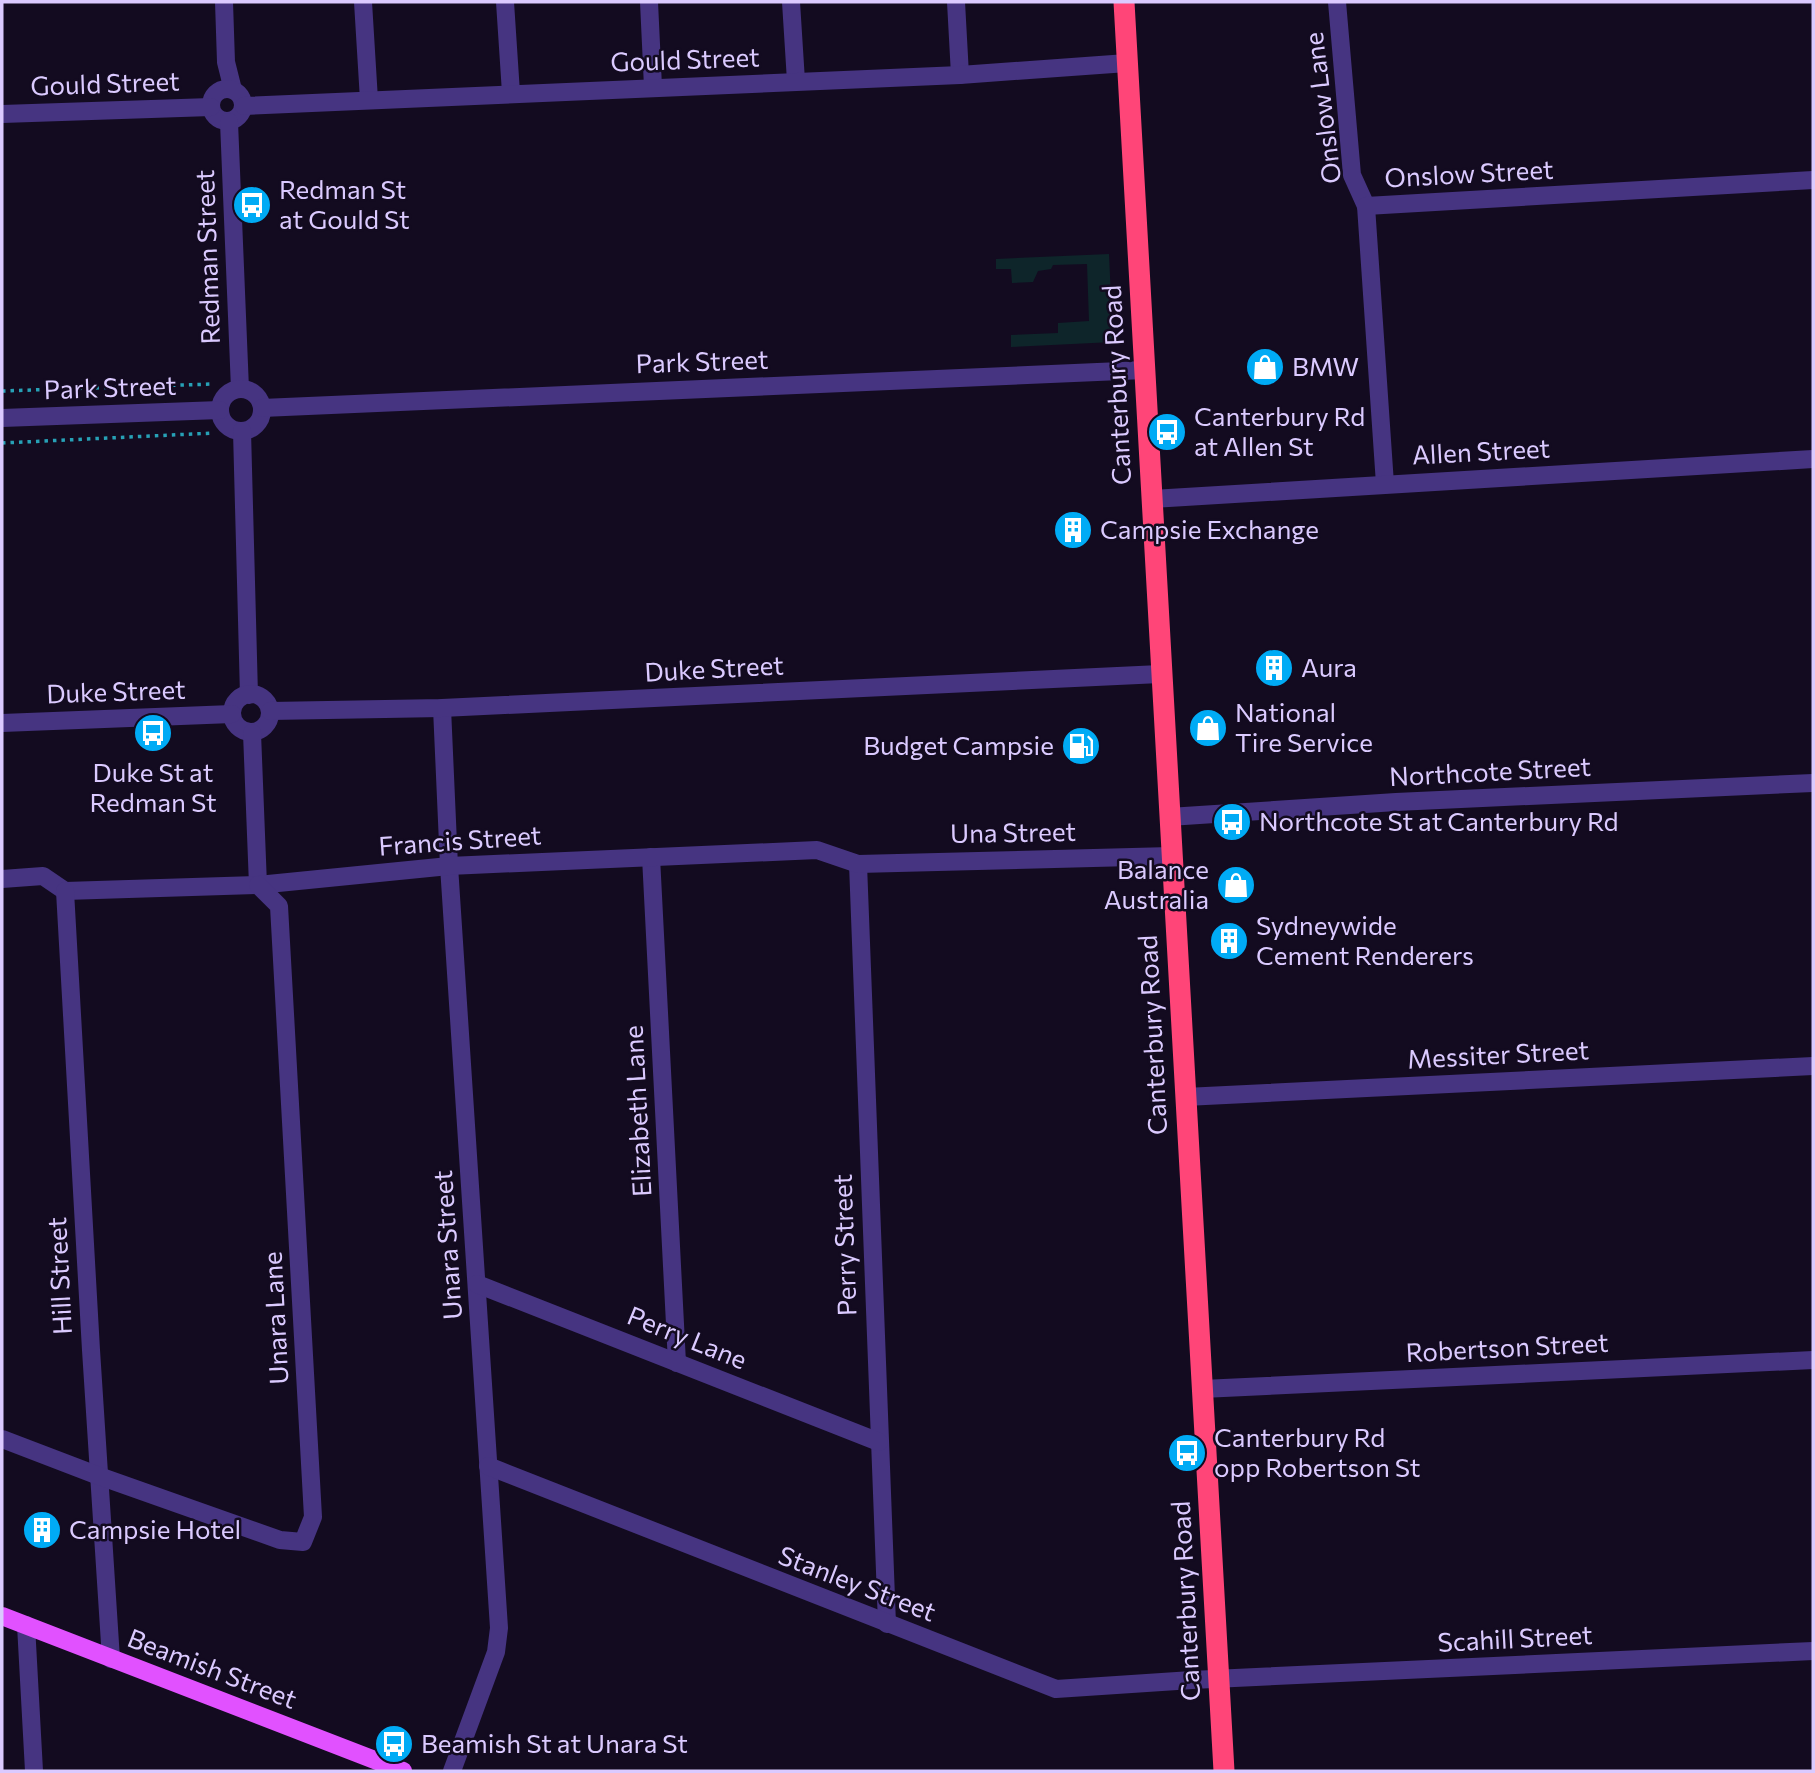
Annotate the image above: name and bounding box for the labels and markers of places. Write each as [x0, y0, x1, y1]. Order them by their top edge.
place label: Redman St at Gould St [279, 173, 410, 234]
bus stop icon: Redman St at Gould St [231, 184, 273, 226]
shop icon: BMW [1244, 346, 1286, 388]
place label: BMW [1292, 350, 1359, 381]
place label: Canterbury Rd at Allen St [1194, 400, 1365, 461]
bus stop icon: Canterbury Rd at Allen St [1146, 411, 1188, 453]
building icon: Campsie Exchange [1052, 509, 1094, 551]
place label: Campsie Exchange [1100, 513, 1319, 544]
building icon: Aura [1253, 647, 1295, 689]
place label: Aura [1301, 651, 1357, 682]
place label: National Tire Service [1235, 696, 1373, 757]
shop icon: National Tire Service [1187, 707, 1229, 749]
bus stop icon: Duke St at Redman St [132, 712, 174, 754]
fuel station icon: Budget Campsie [1060, 725, 1102, 767]
place label: Budget Campsie [863, 729, 1054, 760]
place label: Duke St at Redman St [89, 756, 217, 817]
bus stop icon: Northcote St at Canterbury Rd [1211, 801, 1253, 843]
place label: Northcote St at Canterbury Rd [1259, 805, 1619, 836]
place label: Balance Australia [1104, 853, 1209, 914]
shop icon: Balance Australia [1215, 864, 1257, 906]
place label: Sydneywide Cement Renderers [1256, 909, 1474, 970]
building icon: Sydneywide Cement Renderers [1208, 920, 1250, 962]
place label: Canterbury Rd opp Robertson St [1214, 1421, 1420, 1482]
bus stop icon: Canterbury Rd opp Robertson St [1166, 1432, 1208, 1474]
building icon: Campsie Hotel [21, 1509, 63, 1551]
place label: Campsie Hotel [69, 1513, 241, 1544]
bus stop icon: Beamish St at Unara St [373, 1723, 415, 1765]
place label: Beamish St at Unara St [421, 1727, 688, 1758]

